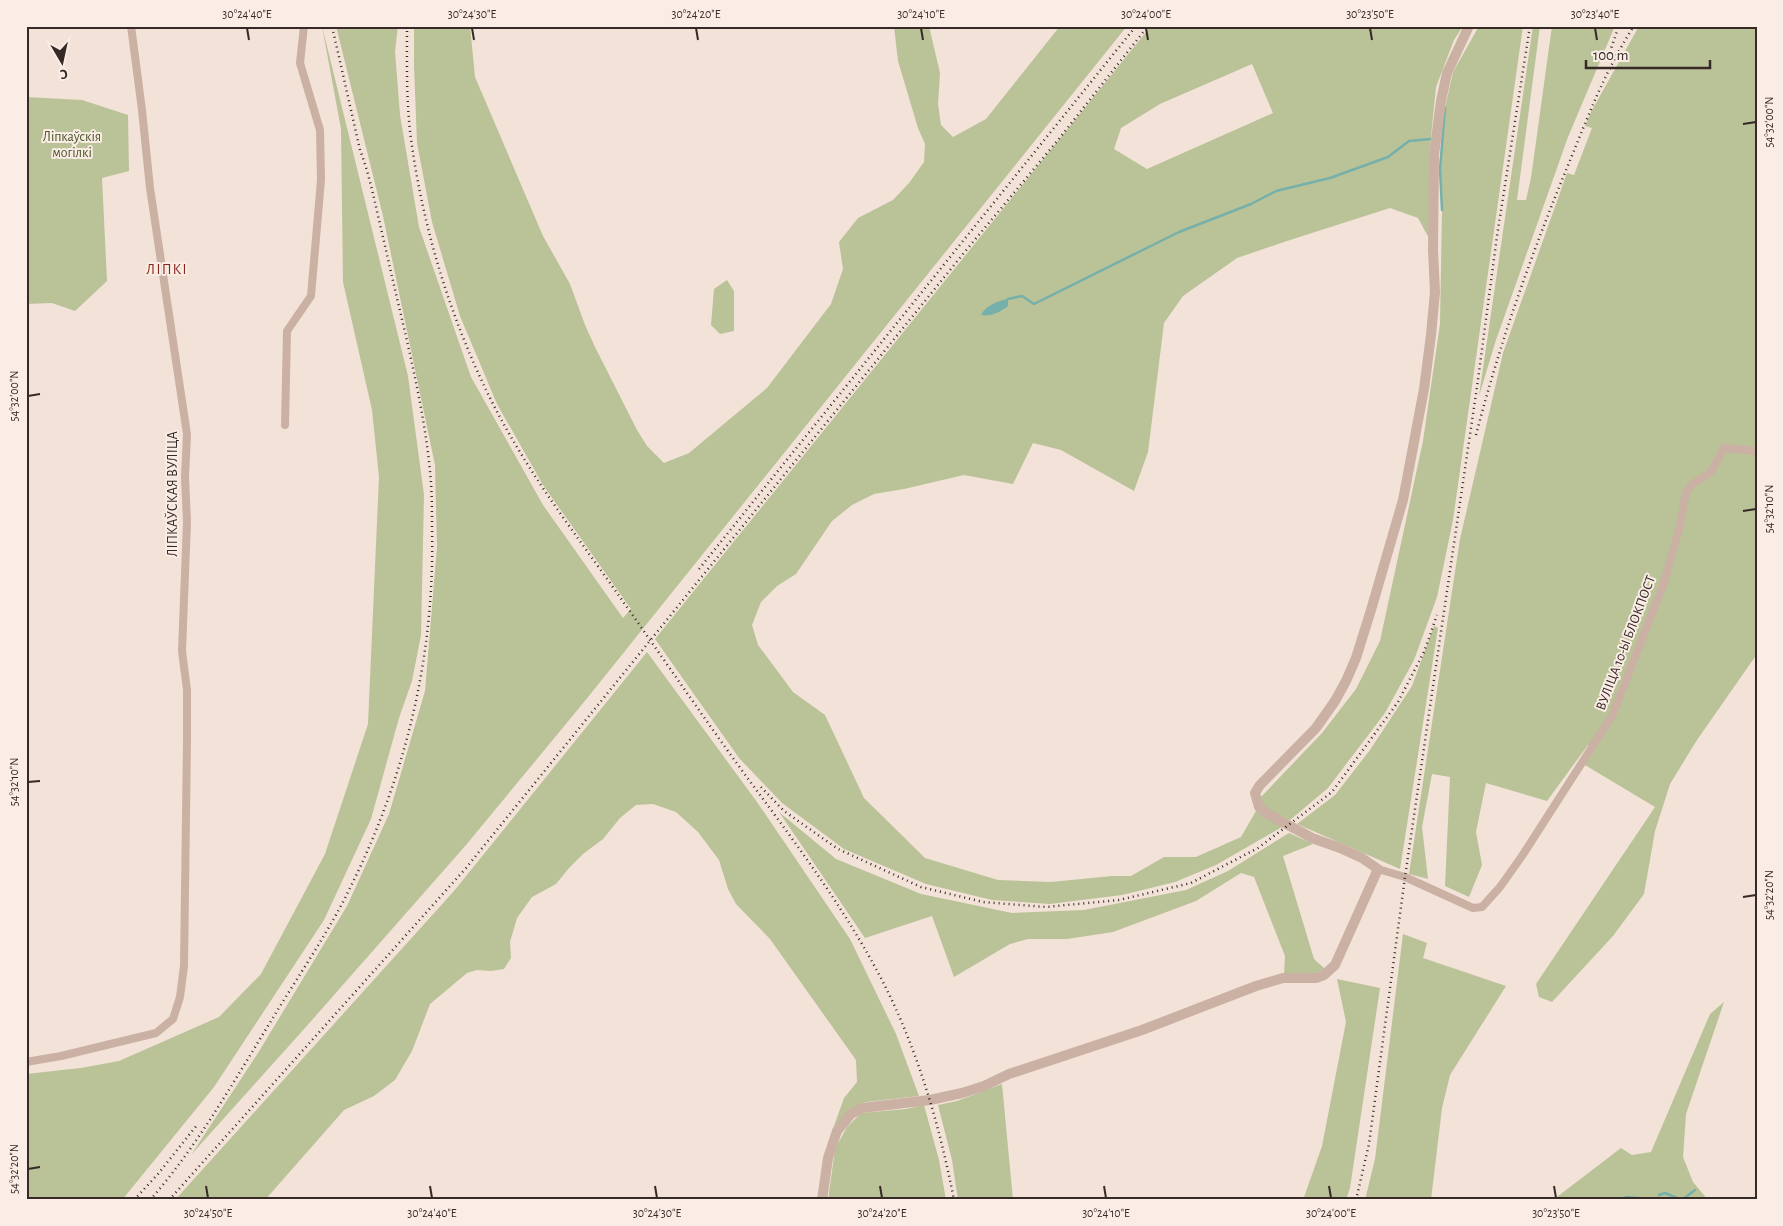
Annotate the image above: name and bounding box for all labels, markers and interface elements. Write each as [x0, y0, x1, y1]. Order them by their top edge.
text: 30°24'40"E [222, 8, 272, 20]
text: 30°24'30"E [448, 8, 496, 20]
text: 30°24'20"E [672, 8, 721, 20]
text: 30°24'10"E [897, 8, 945, 20]
text: 30°24'00"E [1121, 8, 1171, 20]
text: 30°23'50"E [1346, 8, 1394, 20]
text: 30°23'40"E [1571, 8, 1619, 20]
north arrow [38, 38, 88, 88]
scale bar [1586, 38, 1709, 70]
text: 100 m [1593, 48, 1628, 63]
text: С [59, 66, 69, 81]
text: 54°32'00"N [1763, 97, 1775, 147]
park label: Ліпкаўскія могілкі [43, 130, 101, 160]
district label: ЛІПКІ [146, 262, 188, 277]
text: 54°32'00"N [8, 371, 20, 421]
street label: ЛІПКАЎСКАЯ ВУЛІЦА [164, 431, 180, 557]
text: 54°32'10"N [1763, 485, 1775, 533]
street label: ВУЛІЦА 10-Ы БЛОКПОСТ [1594, 573, 1658, 712]
text: 54°32'10"N [8, 758, 20, 806]
text: 54°32'20"N [1763, 870, 1775, 920]
text: 54°32'20"N [8, 1144, 20, 1194]
text: 30°24'50"E [184, 1207, 232, 1219]
text: 30°24'40"E [407, 1207, 457, 1219]
text: 30°24'30"E [633, 1207, 681, 1219]
text: 30°24'20"E [858, 1207, 907, 1219]
text: 30°24'10"E [1082, 1207, 1130, 1219]
text: 30°24'00"E [1306, 1207, 1356, 1219]
text: 30°23'50"E [1532, 1207, 1580, 1219]

